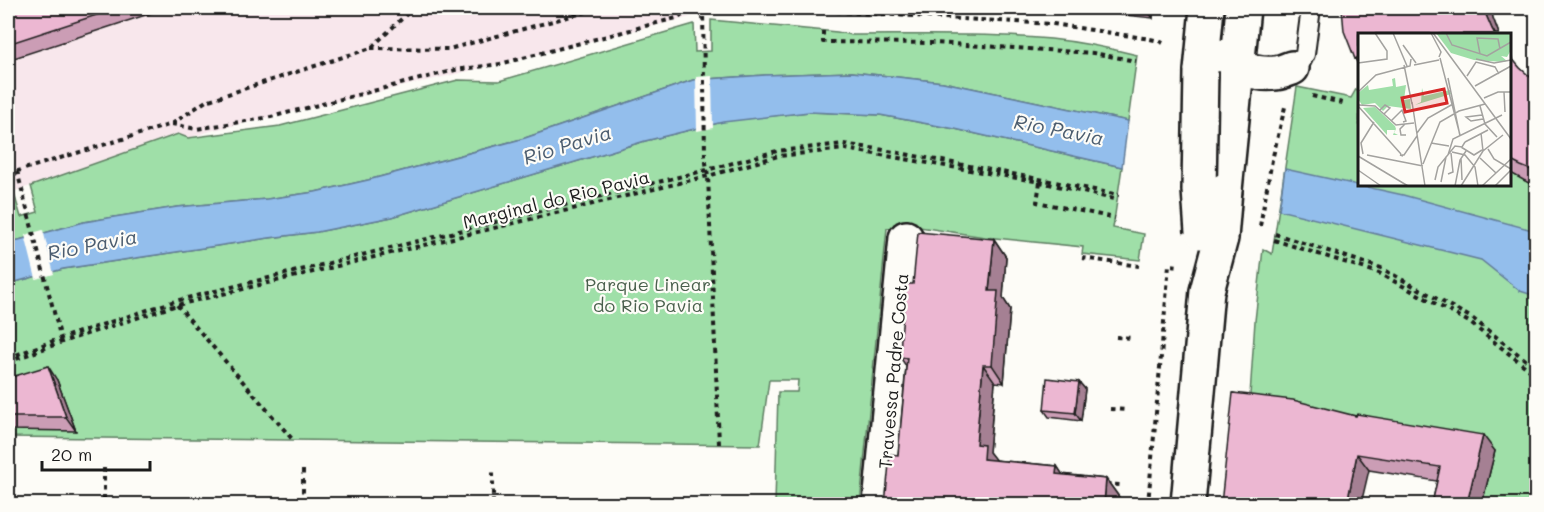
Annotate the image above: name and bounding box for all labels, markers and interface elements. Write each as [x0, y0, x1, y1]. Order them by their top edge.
inset map [1358, 33, 1511, 186]
water label: Rio Pavia [1012, 108, 1106, 150]
water label: Rio Pavia [520, 118, 614, 170]
street label: Marginal do Rio Pavia [460, 164, 652, 234]
water label: Rio Pavia [45, 223, 139, 265]
park label: Parque Linear do Rio Pavia [585, 272, 711, 317]
street label: Travessa Padre Costa [872, 272, 914, 470]
scale bar [42, 434, 150, 472]
text: 20 m [51, 442, 92, 466]

